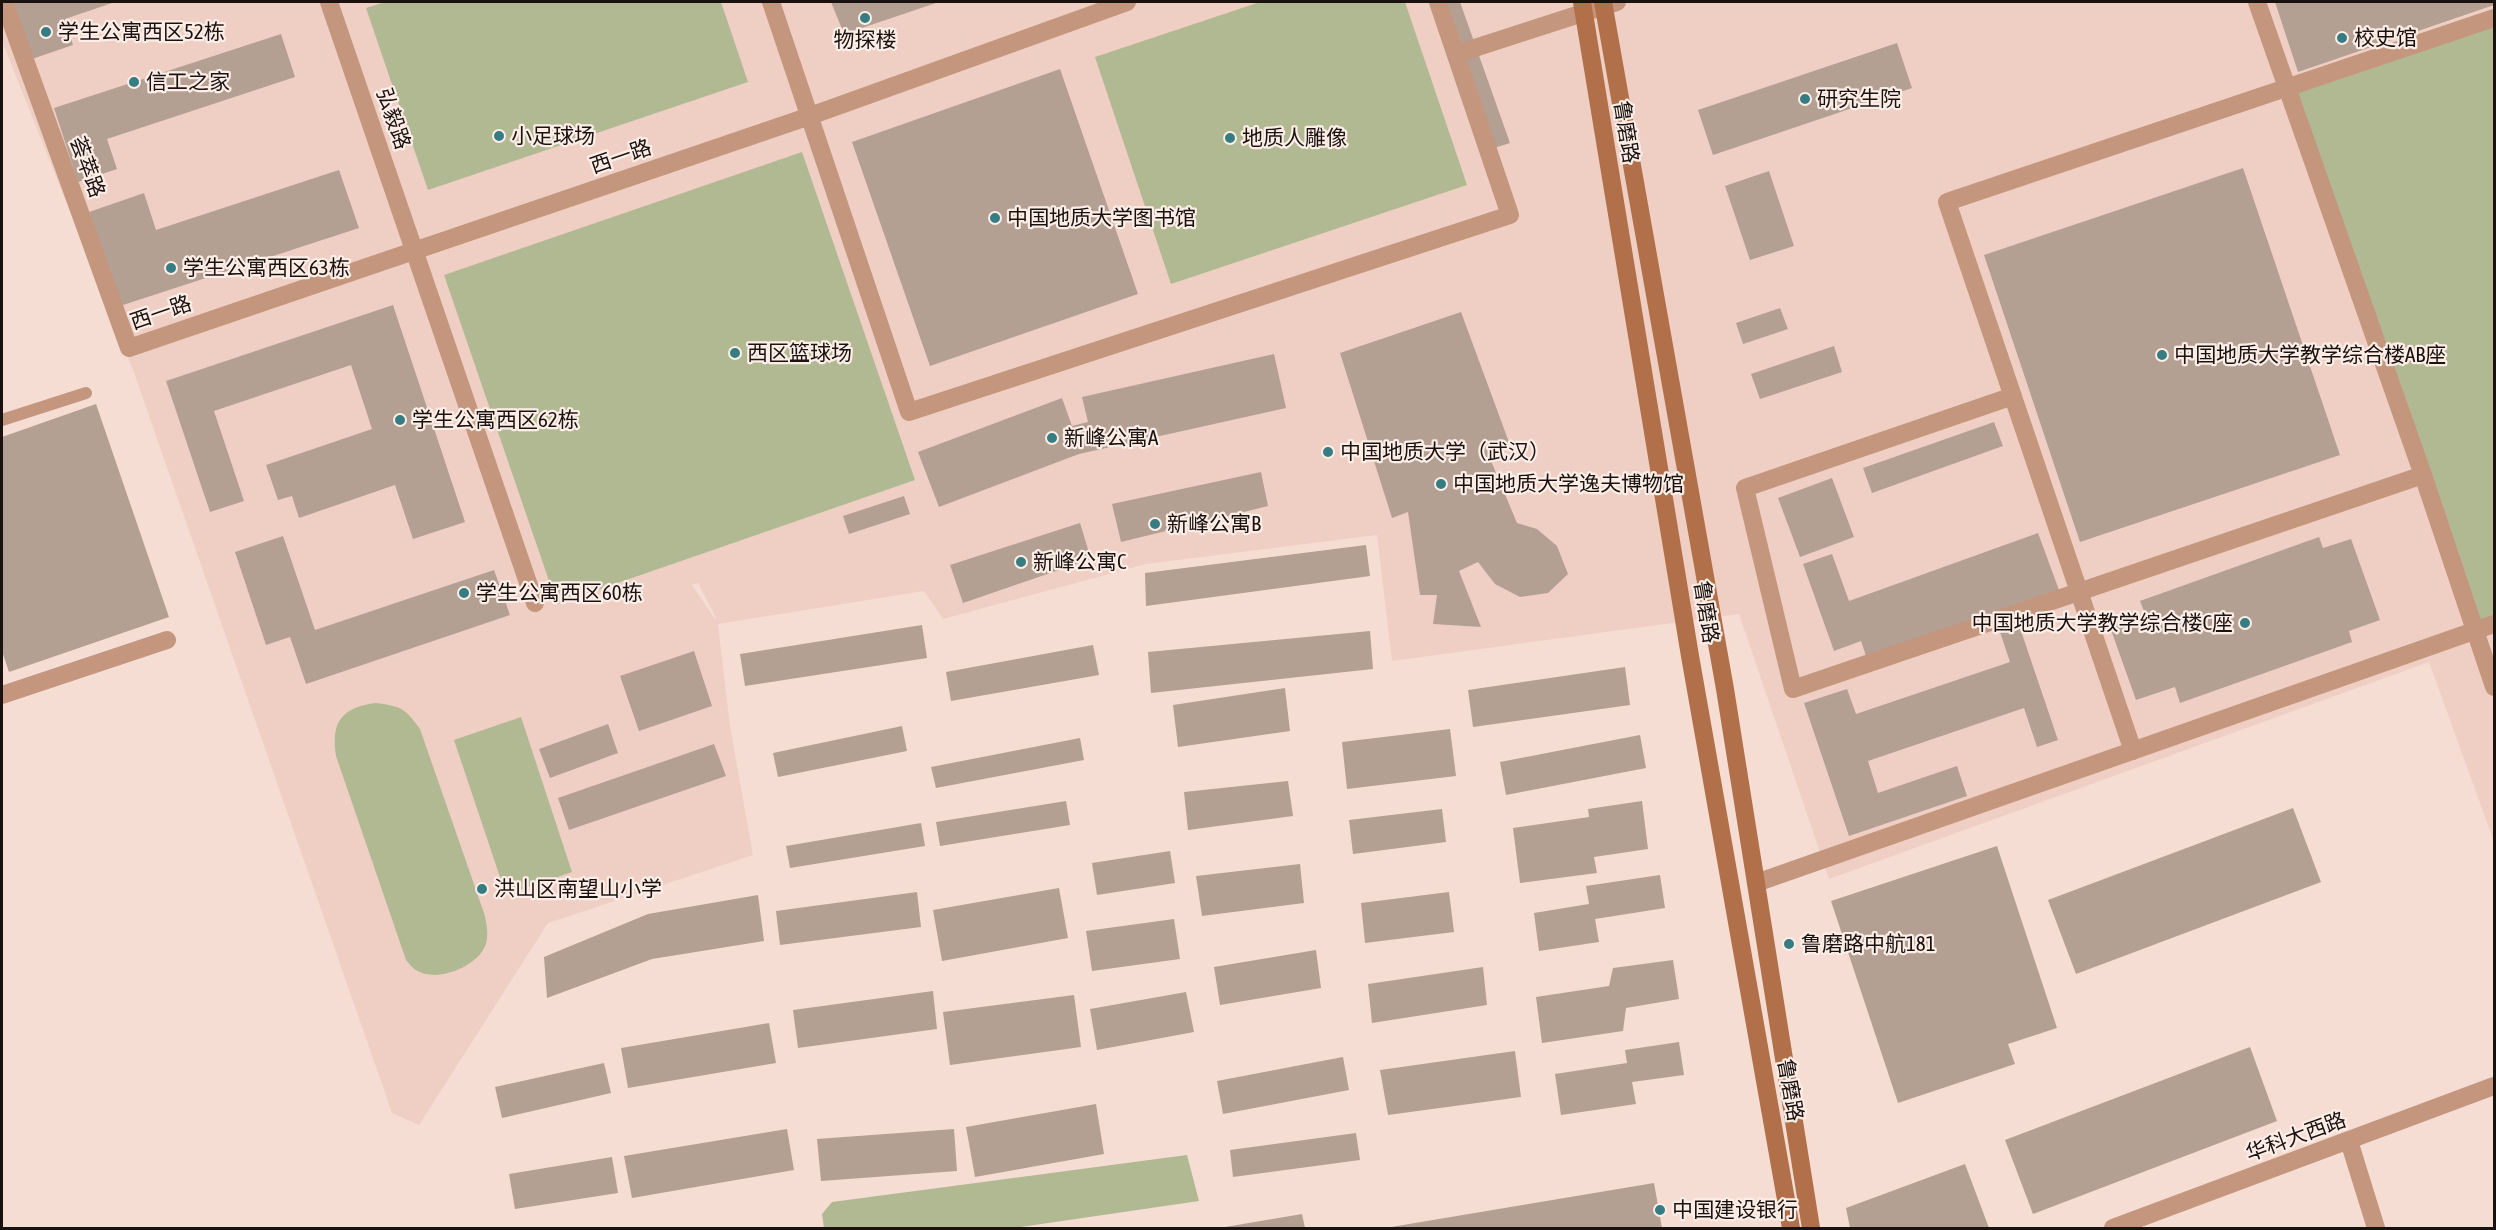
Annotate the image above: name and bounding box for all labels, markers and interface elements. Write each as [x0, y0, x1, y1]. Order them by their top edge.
marker: 物探楼 [858, 11, 872, 25]
place label: 学生公寓西区52栋 [58, 19, 225, 45]
marker: 学生公寓西区52栋 [39, 25, 53, 39]
place label: 校史馆 [2354, 25, 2417, 51]
place label: 物探楼 [834, 27, 896, 53]
marker: 校史馆 [2335, 31, 2349, 45]
place label: 信工之家 [146, 69, 230, 95]
marker: 信工之家 [127, 75, 141, 89]
street label: 弘毅路 [371, 85, 415, 153]
place label: 研究生院 [1817, 86, 1901, 112]
marker: 研究生院 [1798, 92, 1812, 106]
street label: 鲁磨路 [1609, 99, 1643, 165]
place label: 小足球场 [511, 123, 595, 149]
place label: 地质人雕像 [1242, 125, 1347, 151]
marker: 小足球场 [492, 129, 506, 143]
marker: 地质人雕像 [1223, 131, 1237, 145]
street label: 荟萃路 [64, 133, 110, 201]
street label: 西一路 [587, 135, 655, 179]
place label: 中国地质大学图书馆 [1007, 205, 1196, 231]
marker: 中国地质大学图书馆 [988, 211, 1002, 225]
place label: 学生公寓西区63栋 [183, 255, 350, 281]
marker: 学生公寓西区63栋 [164, 261, 178, 275]
street label: 西一路 [127, 291, 195, 335]
place label: 西区篮球场 [747, 340, 852, 366]
place label: 中国地质大学教学综合楼AB座 [2174, 342, 2446, 368]
marker: 西区篮球场 [728, 346, 742, 360]
marker: 中国地质大学教学综合楼AB座 [2155, 348, 2169, 362]
place label: 学生公寓西区62栋 [412, 407, 579, 433]
marker: 学生公寓西区62栋 [393, 413, 407, 427]
place label: 新峰公寓A [1064, 425, 1158, 451]
marker: 新峰公寓A [1045, 431, 1059, 445]
place label: 中国地质大学（武汉） [1340, 439, 1550, 465]
marker: 中国地质大学（武汉） [1321, 445, 1335, 459]
place label: 中国地质大学逸夫博物馆 [1453, 471, 1684, 497]
marker: 中国地质大学逸夫博物馆 [1434, 477, 1448, 491]
place label: 新峰公寓B [1167, 511, 1261, 537]
marker: 新峰公寓B [1148, 517, 1162, 531]
place label: 新峰公寓C [1033, 549, 1126, 575]
marker: 新峰公寓C [1014, 555, 1028, 569]
street label: 鲁磨路 [1689, 579, 1723, 645]
place label: 学生公寓西区60栋 [476, 580, 643, 606]
marker: 学生公寓西区60栋 [457, 586, 471, 600]
place label: 中国地质大学教学综合楼C座 [1972, 610, 2233, 636]
marker: 中国地质大学教学综合楼C座 [2238, 616, 2252, 630]
place label: 洪山区南望山小学 [494, 876, 662, 902]
marker: 洪山区南望山小学 [475, 882, 489, 896]
place label: 鲁磨路中航181 [1801, 931, 1936, 957]
marker: 鲁磨路中航181 [1782, 937, 1796, 951]
street label: 鲁磨路 [1772, 1057, 1808, 1123]
street label: 华科大西路 [2242, 1107, 2350, 1167]
place label: 中国建设银行 [1672, 1197, 1798, 1223]
marker: 中国建设银行 [1653, 1203, 1667, 1217]

